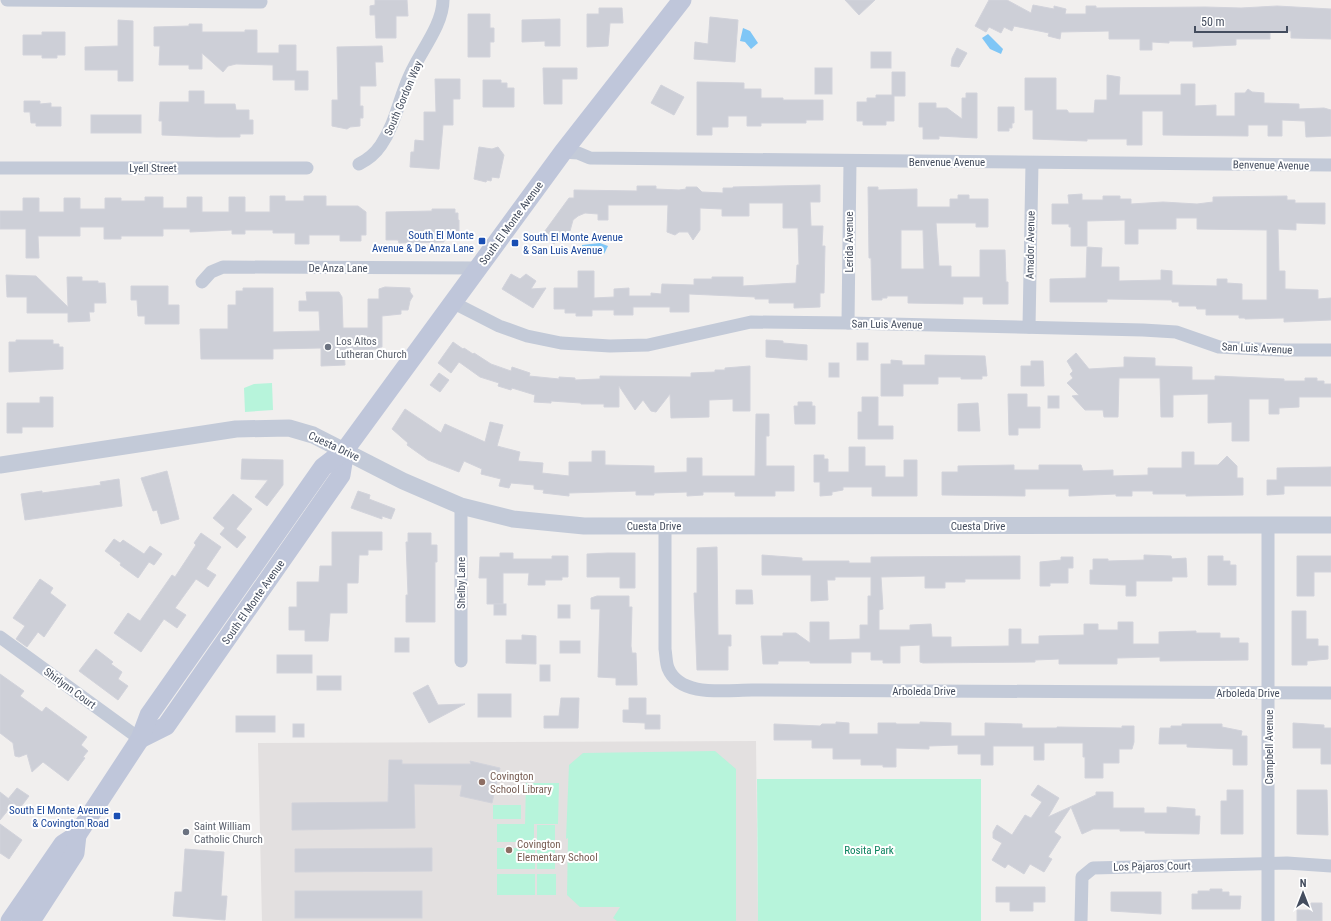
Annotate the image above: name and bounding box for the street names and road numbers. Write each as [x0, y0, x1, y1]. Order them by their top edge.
street label: South Gordon Way [382, 59, 425, 137]
street label: Benvenue Avenue [909, 156, 985, 169]
street label: Benvenue Avenue [1233, 158, 1309, 173]
street label: Lyell Street [129, 162, 177, 175]
street label: South El Monte Avenue [477, 179, 546, 268]
street label: Lerida Avenue [843, 211, 856, 273]
street label: Amador Avenue [1023, 211, 1038, 279]
street label: De Anza Lane [308, 262, 368, 275]
street label: San Luis Avenue [851, 317, 923, 332]
street label: San Luis Avenue [1221, 340, 1293, 357]
street label: Cuesta Drive [306, 429, 361, 464]
street label: Cuesta Drive [627, 520, 681, 533]
street label: Cuesta Drive [951, 520, 1005, 533]
street label: Shelby Lane [455, 557, 468, 609]
street label: South El Monte Avenue [219, 558, 287, 647]
street label: Shirlynn Court [41, 665, 98, 712]
street label: Arboleda Drive [892, 685, 956, 698]
street label: Arboleda Drive [1216, 687, 1280, 700]
street label: Campbell Avenue [1263, 709, 1276, 785]
street label: Los Pajaros Court [1113, 859, 1191, 874]

